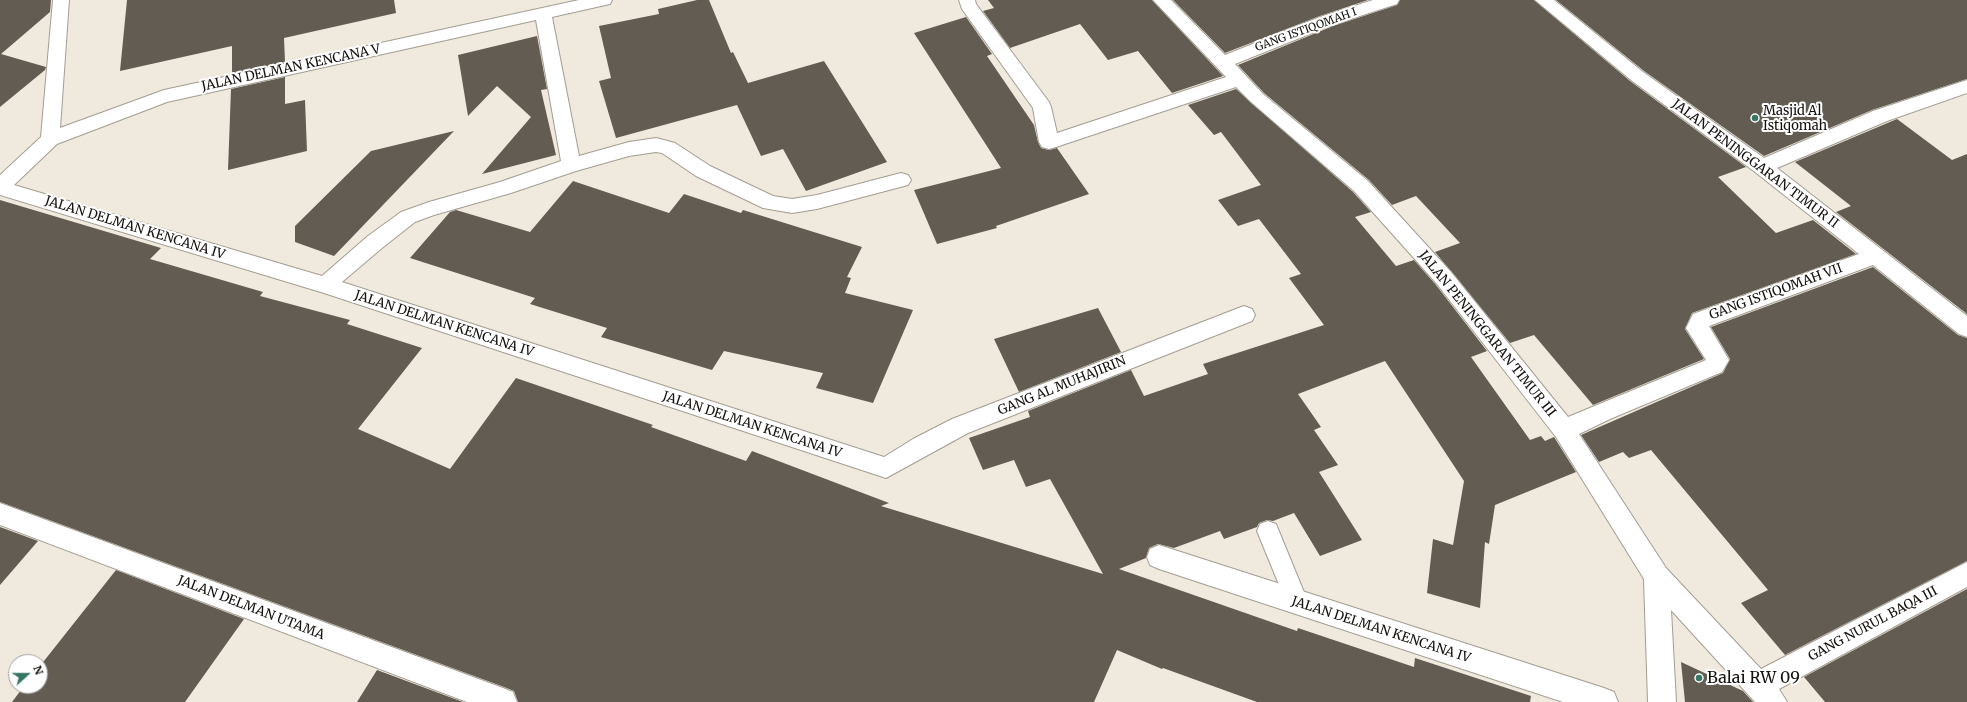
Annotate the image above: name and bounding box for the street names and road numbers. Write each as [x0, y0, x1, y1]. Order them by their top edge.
street label: GANG ISTIQOMAH I [1253, 5, 1359, 55]
street label: JALAN DELMAN KENCANA V [200, 41, 382, 95]
street label: JALAN PENINGGARAN TIMUR II [1669, 96, 1841, 232]
street label: JALAN DELMAN KENCANA IV [43, 193, 227, 263]
street label: JALAN PENINGGARAN TIMUR III [1415, 248, 1559, 420]
street label: GANG ISTIQOMAH VII [1707, 261, 1845, 323]
street label: JALAN DELMAN KENCANA IV [352, 288, 536, 360]
street label: GANG AL MUHAJIRIN [996, 353, 1128, 419]
street label: JALAN DELMAN KENCANA IV [660, 389, 844, 461]
street label: JALAN DELMAN UTAMA [175, 573, 327, 643]
street label: GANG NURUL BAQA III [1806, 583, 1940, 665]
street label: JALAN DELMAN KENCANA IV [1289, 594, 1473, 666]

